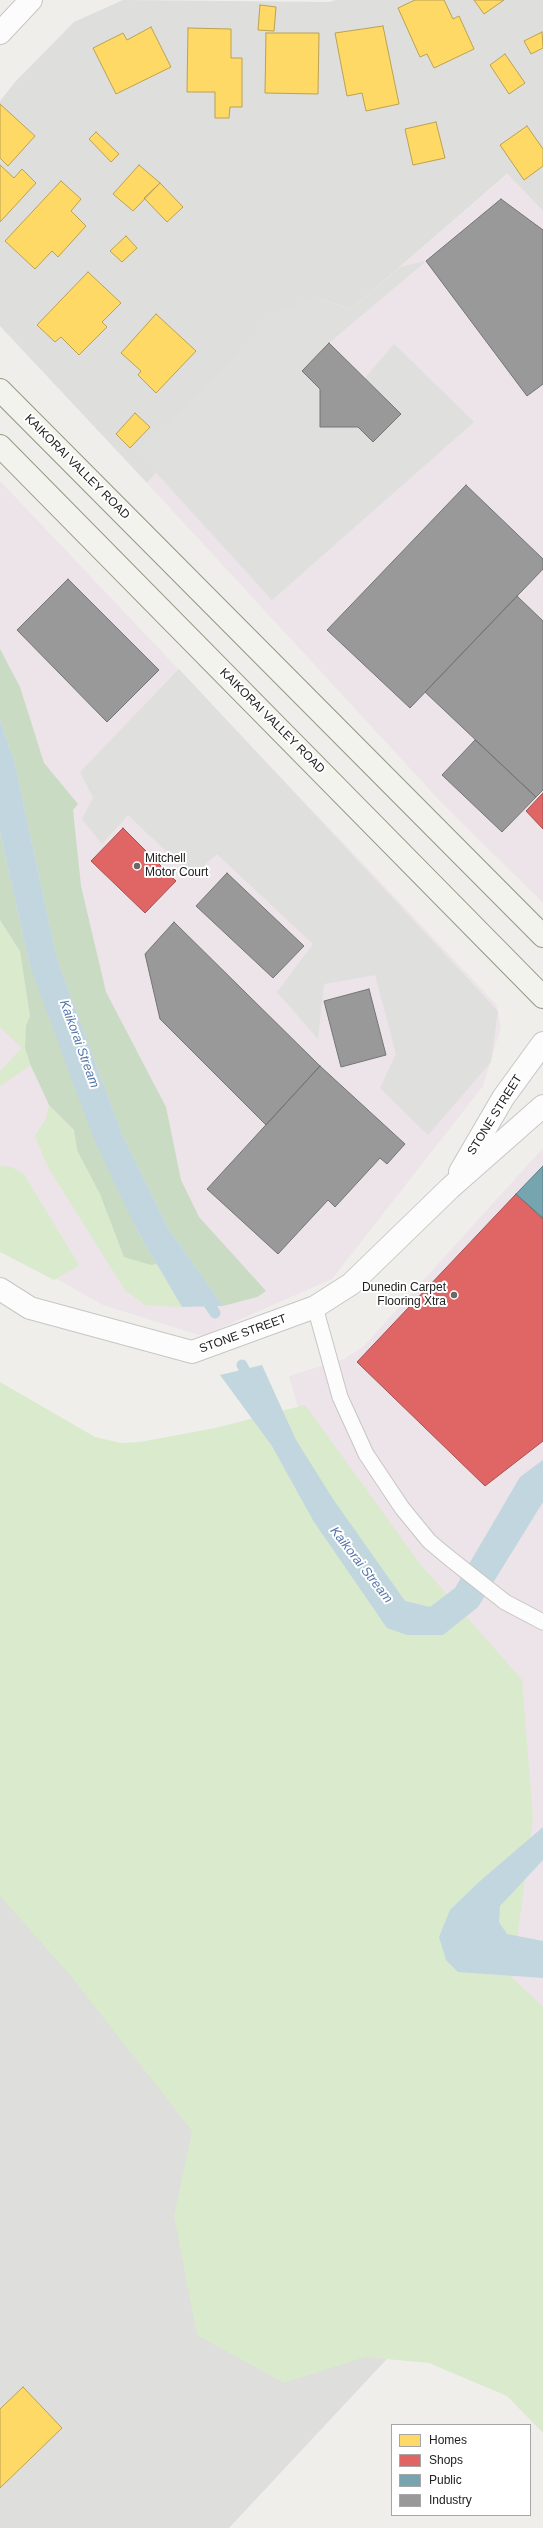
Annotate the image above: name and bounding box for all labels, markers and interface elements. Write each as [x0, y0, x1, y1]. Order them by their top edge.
street label: KAIKORAI VALLEY ROAD [22, 412, 132, 522]
street label: KAIKORAI VALLEY ROAD [217, 666, 327, 776]
place label: Mitchell Motor Court [145, 852, 208, 880]
marker: Mitchell Motor Court [132, 861, 142, 871]
water label: Kaikorai Stream [56, 998, 102, 1090]
street label: STONE STREET [465, 1072, 525, 1158]
place label: Dunedin Carpet Flooring Xtra [362, 1281, 446, 1309]
marker: Dunedin Carpet Flooring Xtra [449, 1290, 459, 1300]
street label: STONE STREET [197, 1312, 289, 1356]
water label: Kaikorai Stream [326, 1524, 396, 1606]
legend [391, 2424, 531, 2516]
text: Homes [429, 2433, 467, 2447]
text: Shops [429, 2453, 463, 2467]
text: Public [429, 2473, 462, 2487]
text: Industry [429, 2493, 472, 2507]

